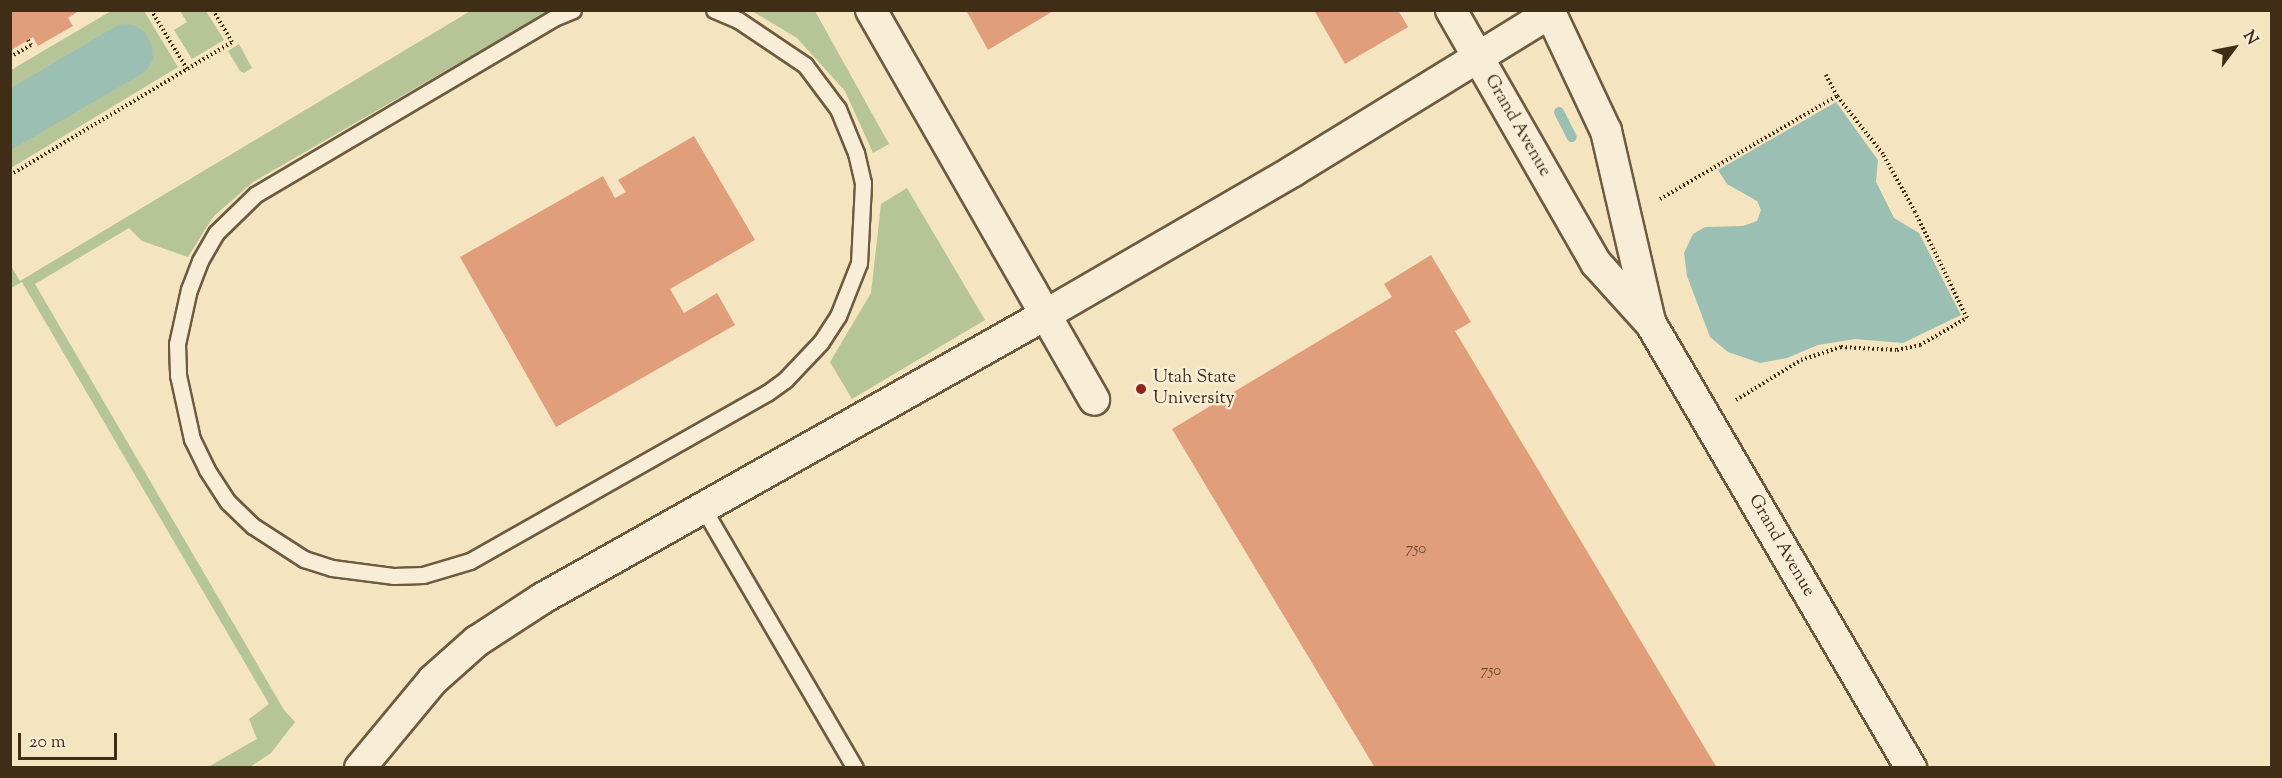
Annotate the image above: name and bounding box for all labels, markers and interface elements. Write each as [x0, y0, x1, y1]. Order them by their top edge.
north arrow [2204, 18, 2264, 78]
text: N [2237, 27, 2263, 50]
street label: Grand Avenue [1479, 71, 1555, 181]
place label: Utah State University [1153, 368, 1236, 410]
marker: Utah State University [1134, 382, 1148, 396]
street label: Grand Avenue [1743, 491, 1819, 601]
house number: 750 [1406, 541, 1426, 559]
house number: 750 [1481, 663, 1501, 681]
scale bar [21, 721, 120, 759]
text: 20 m [29, 730, 66, 756]

